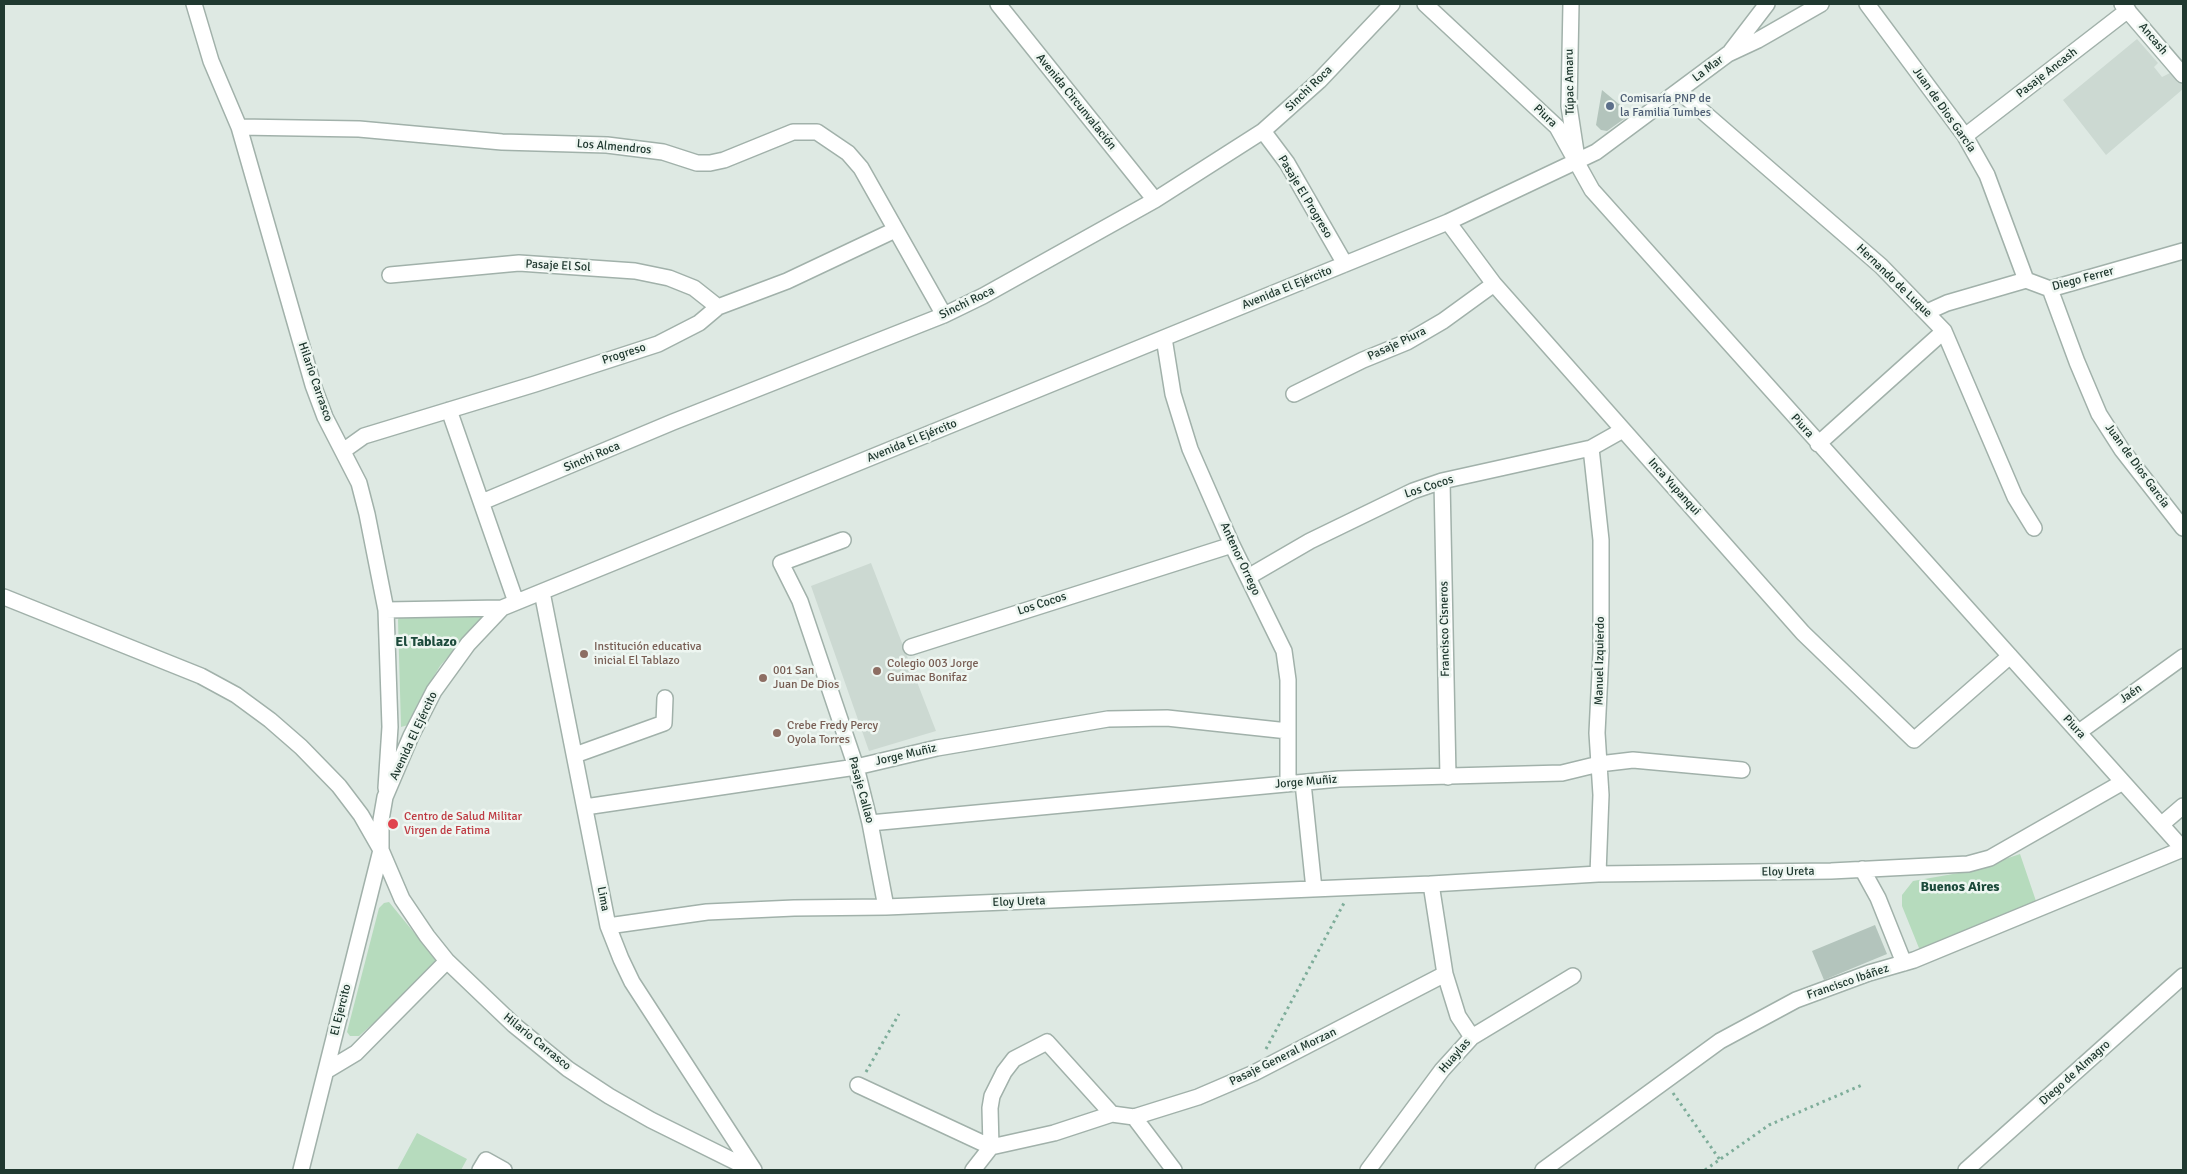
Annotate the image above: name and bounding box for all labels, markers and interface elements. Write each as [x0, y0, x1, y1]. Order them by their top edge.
street label: Ancash [2135, 20, 2171, 58]
street label: Pasaje Ancash [2014, 45, 2080, 101]
street label: Túpac Amaru [1562, 49, 1578, 115]
street label: Avenida Circunvalación [1033, 51, 1119, 153]
street label: La Mar [1690, 53, 1726, 85]
street label: Sinchi Roca [1283, 63, 1335, 115]
street label: Juan de Dios García [1909, 65, 1979, 155]
place label: Comisaría PNP de la Familia Tumbes [1620, 92, 1711, 120]
marker: Comisaría PNP de la Familia Tumbes [1604, 100, 1616, 112]
street label: Piura [1530, 101, 1560, 131]
street label: Los Almendros [576, 137, 652, 157]
street label: Pasaje El Progreso [1275, 153, 1335, 241]
street label: Hernando de Luque [1853, 241, 1935, 321]
street label: Pasaje El Sol [525, 257, 591, 275]
street label: Avenida El Ejército [1240, 263, 1334, 313]
street label: Diego Ferrer [2051, 264, 2115, 294]
street label: Sinchi Roca [937, 283, 997, 323]
street label: Pasaje Piura [1365, 324, 1429, 364]
street label: Hilario Carrasco [295, 340, 335, 424]
street label: Progreso [600, 340, 648, 368]
street label: Piura [1788, 411, 1816, 441]
street label: Avenida El Ejército [865, 416, 959, 466]
street label: Juan de Dios García [2102, 421, 2172, 511]
street label: Sinchi Roca [562, 439, 622, 475]
street label: Inca Yupanqui [1645, 456, 1703, 518]
street label: Los Cocos [1403, 472, 1455, 502]
street label: Antenor Orrego [1217, 520, 1263, 598]
street label: Francisco Cisneros [1437, 581, 1453, 677]
street label: Los Cocos [1016, 589, 1068, 619]
street label: Manuel Izquierdo [1592, 616, 1608, 706]
district label: El Tablazo [395, 634, 457, 650]
place label: Institución educativa inicial El Tablazo [594, 640, 701, 668]
marker: Institución educativa inicial El Tablazo [578, 648, 590, 660]
place label: Colegio 003 Jorge Guimac Bonifaz [887, 657, 979, 685]
place label: 001 San Juan De Dios [773, 664, 839, 692]
marker: Colegio 003 Jorge Guimac Bonifaz [871, 665, 883, 677]
marker: 001 San Juan De Dios [757, 672, 769, 684]
street label: Jaén [2117, 681, 2145, 707]
street label: Avenida El Ejército [387, 689, 441, 783]
street label: Piura [2060, 712, 2088, 742]
place label: Crebe Fredy Percy Oyola Torres [787, 719, 878, 747]
marker: Crebe Fredy Percy Oyola Torres [771, 727, 783, 739]
street label: Jorge Muñiz [874, 741, 938, 769]
street label: Pasaje Callao [845, 755, 877, 825]
street label: Jorge Muñiz [1274, 772, 1338, 792]
place label: Centro de Salud Militar Virgen de Fatima [404, 810, 522, 838]
marker: Centro de Salud Militar Virgen de Fatima [386, 817, 400, 831]
street label: Eloy Ureta [1761, 864, 1815, 880]
district label: Buenos Aires [1920, 879, 2000, 895]
street label: Lima [594, 885, 612, 913]
street label: Eloy Ureta [992, 894, 1046, 910]
street label: Francisco Ibáñez [1805, 961, 1891, 1003]
street label: El Ejercito [328, 983, 354, 1037]
street label: Hilario Carrasco [500, 1010, 574, 1074]
street label: Pasaje General Morzan [1227, 1025, 1339, 1089]
street label: Huaylas [1436, 1036, 1474, 1076]
street label: Diego de Almagro [2037, 1037, 2113, 1109]

